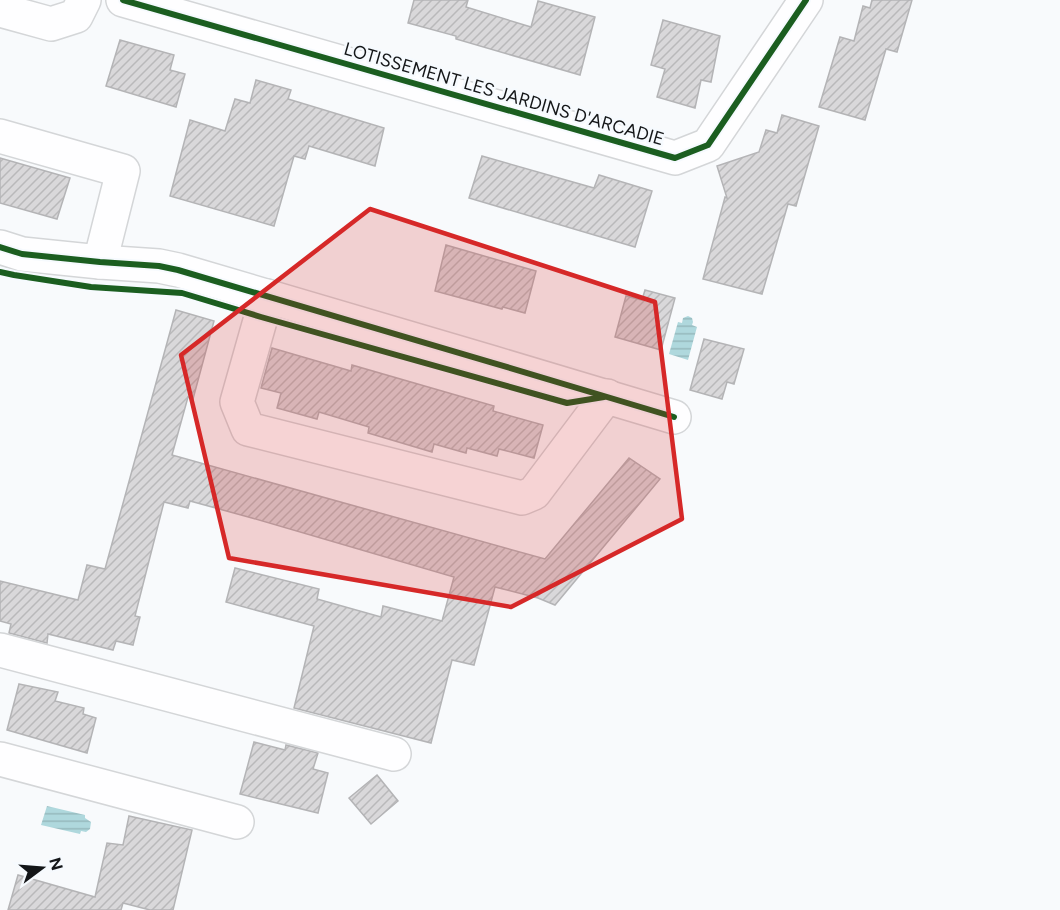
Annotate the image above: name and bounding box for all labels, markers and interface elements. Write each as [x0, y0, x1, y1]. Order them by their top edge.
street label: LOTISSEMENT LES JARDINS D'ARCADIE [341, 38, 667, 150]
north arrow [12, 838, 72, 898]
text: N [45, 855, 67, 873]

